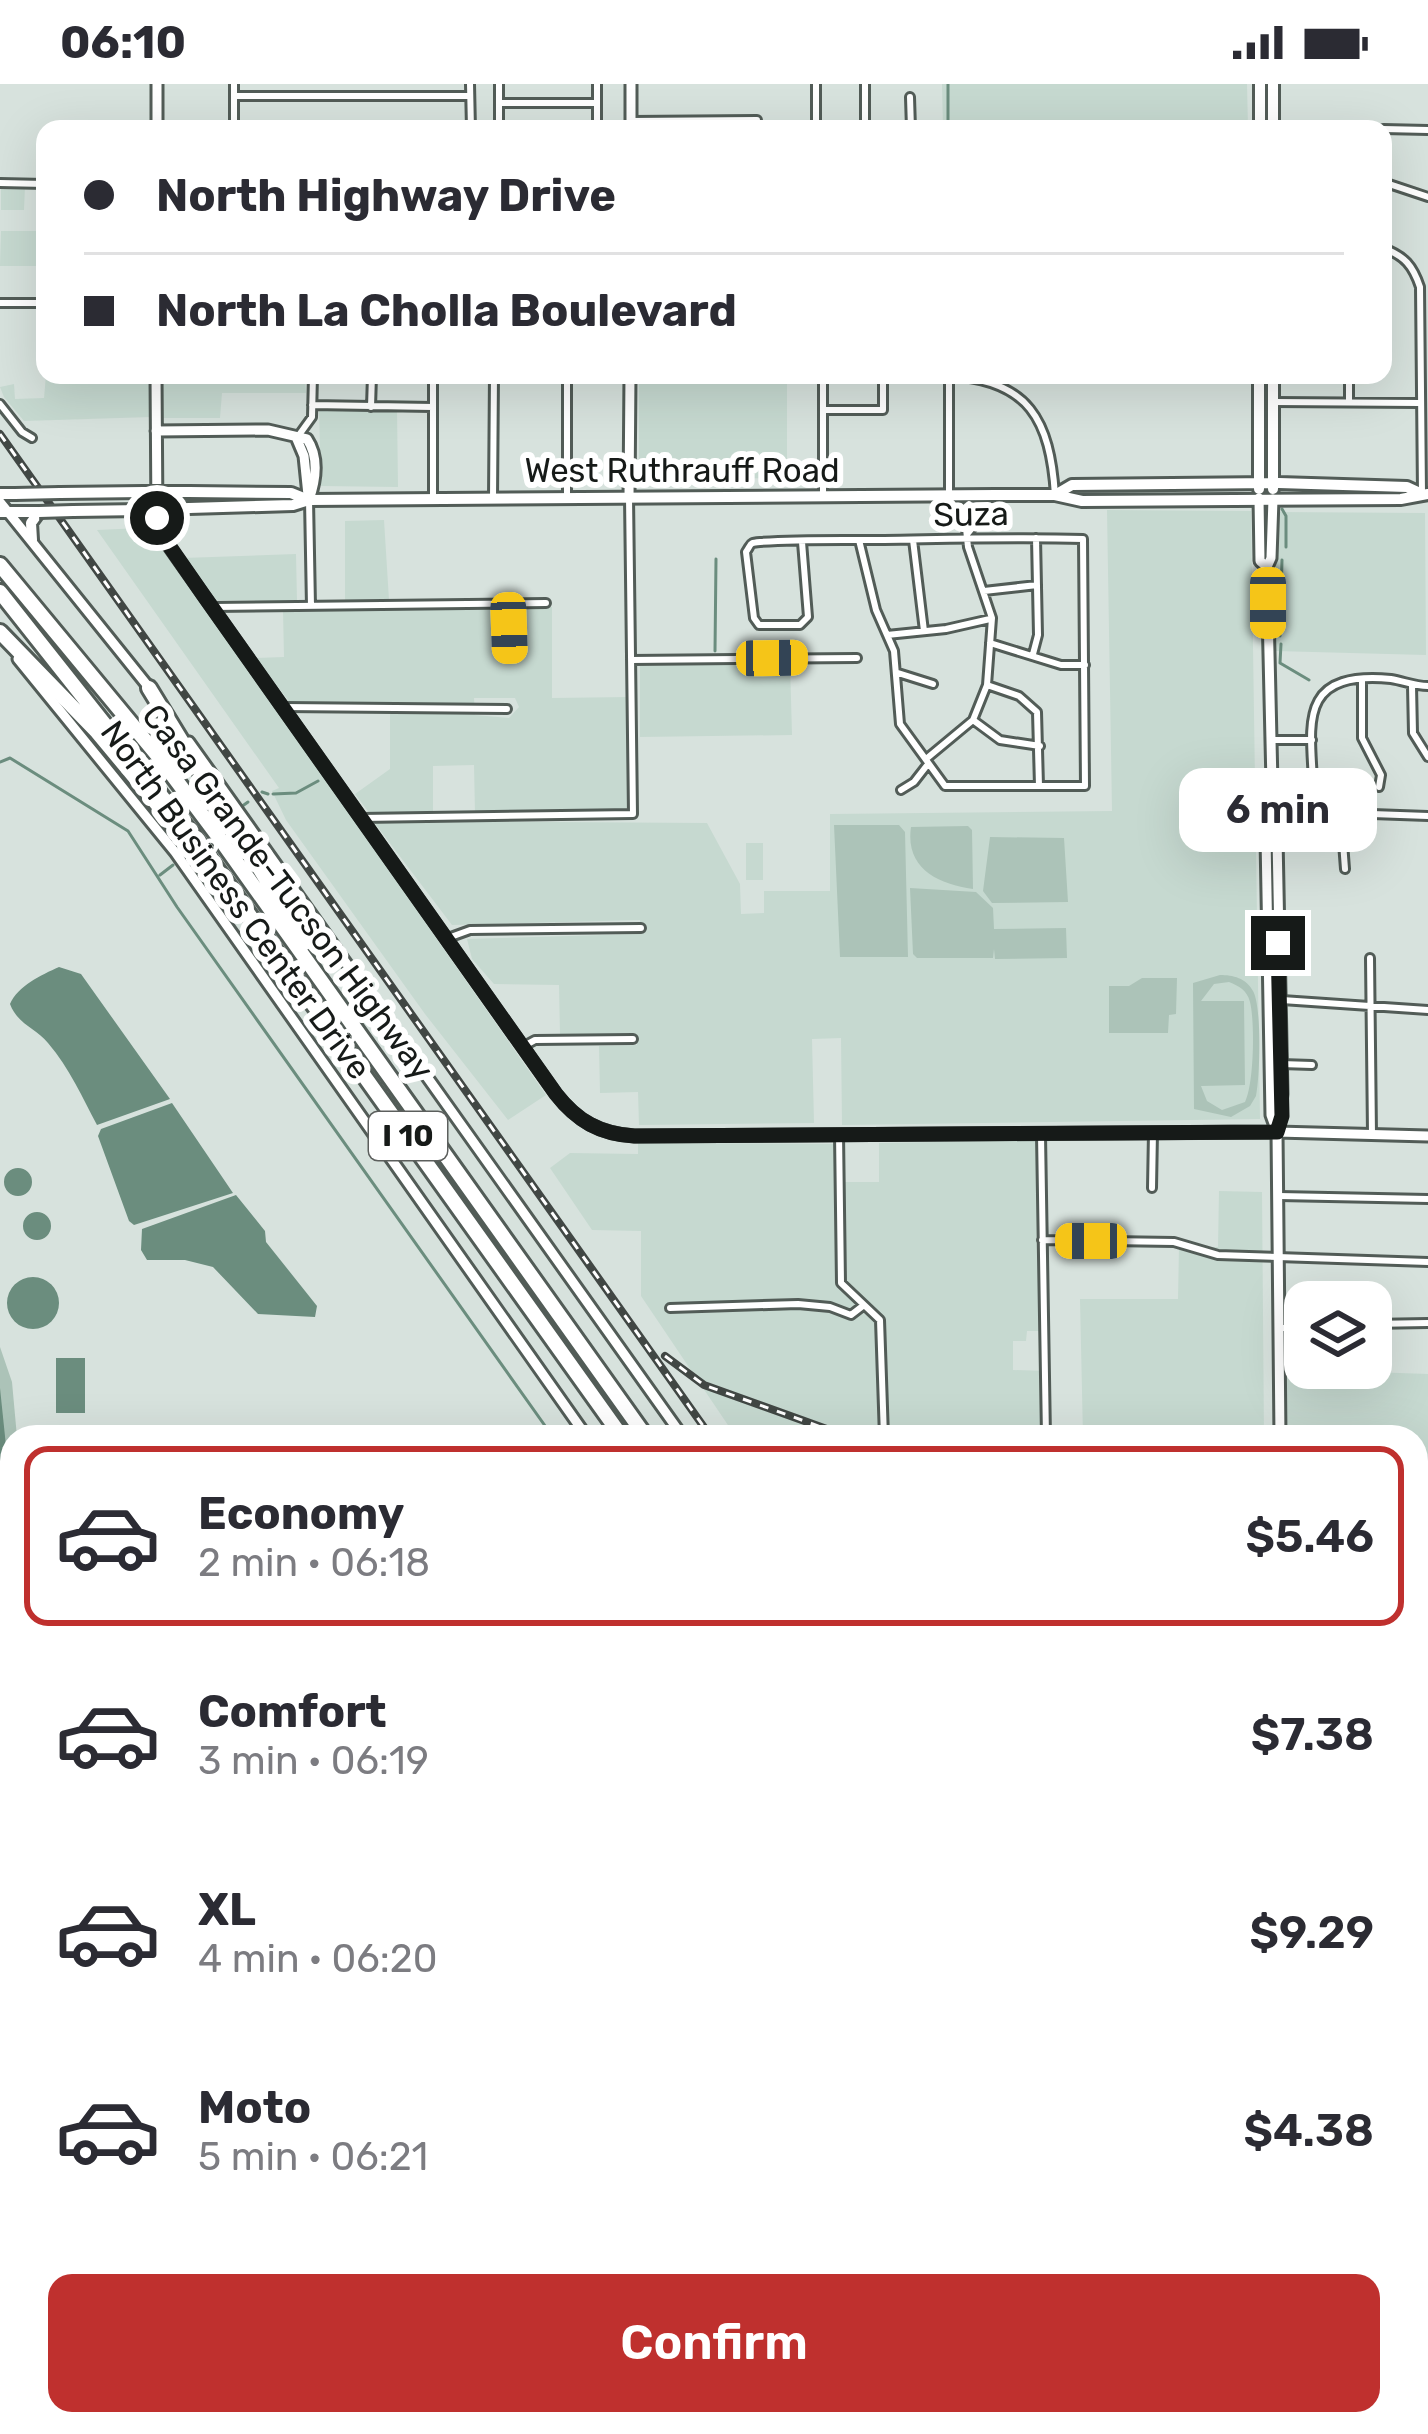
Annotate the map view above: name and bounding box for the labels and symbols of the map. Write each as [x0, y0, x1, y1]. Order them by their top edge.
street label: West Ruthrauff Road [524, 451, 840, 490]
route start [130, 491, 184, 545]
street label: Suza [933, 494, 1009, 534]
car [1250, 567, 1286, 639]
car [490, 591, 528, 665]
car [736, 639, 808, 677]
street label: Casa Grande-Tucson Highway [134, 697, 442, 1087]
street label: North Business Center Drive [93, 713, 379, 1087]
callout: 6 min [1179, 769, 1377, 853]
route end [1251, 916, 1305, 970]
road number: I 10 [369, 1112, 447, 1160]
car [1055, 1223, 1127, 1259]

